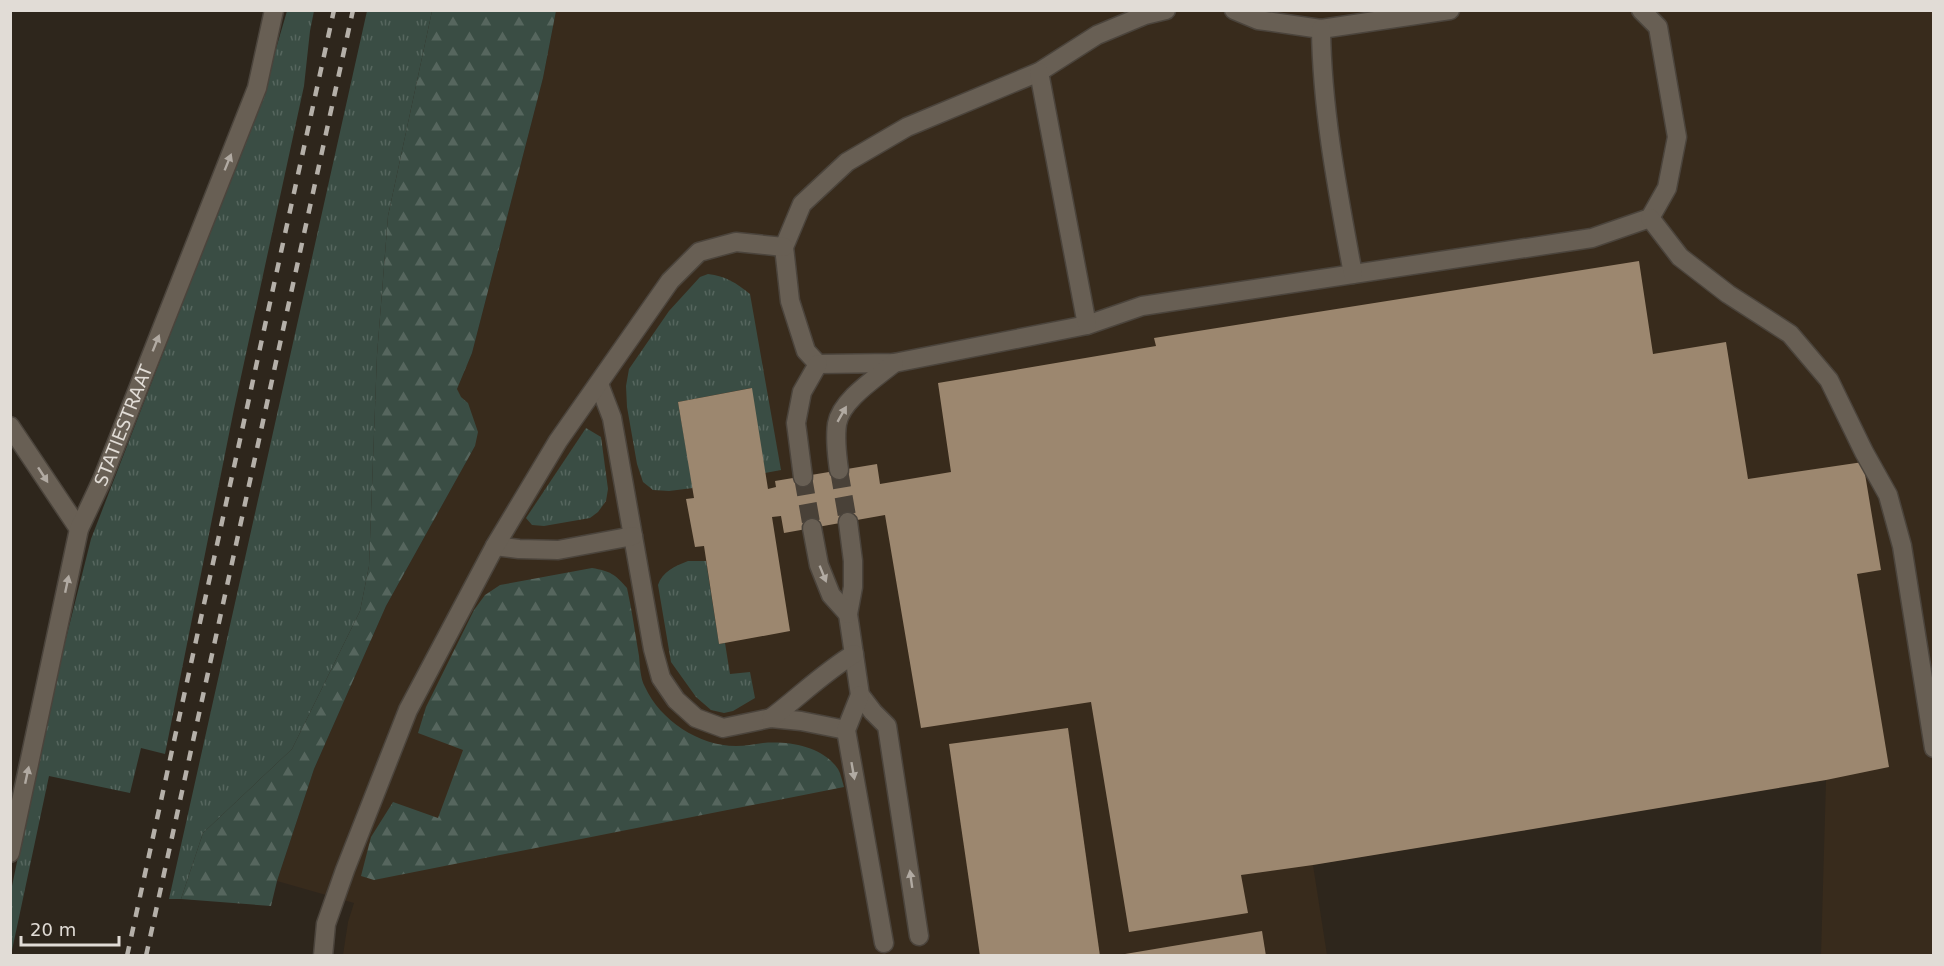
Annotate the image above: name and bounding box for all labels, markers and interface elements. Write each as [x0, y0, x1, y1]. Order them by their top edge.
one-way arrow [223, 152, 233, 170]
one-way arrow [152, 334, 161, 352]
street label: STATIESTRAAT [90, 361, 157, 489]
one-way arrow [837, 405, 847, 422]
one-way arrow [37, 466, 48, 483]
one-way arrow [818, 566, 828, 584]
one-way arrow [63, 574, 72, 593]
one-way arrow [849, 762, 858, 781]
one-way arrow [23, 765, 32, 784]
one-way arrow [906, 869, 915, 888]
scale bar [21, 909, 118, 947]
text: 20 m [30, 919, 76, 940]

